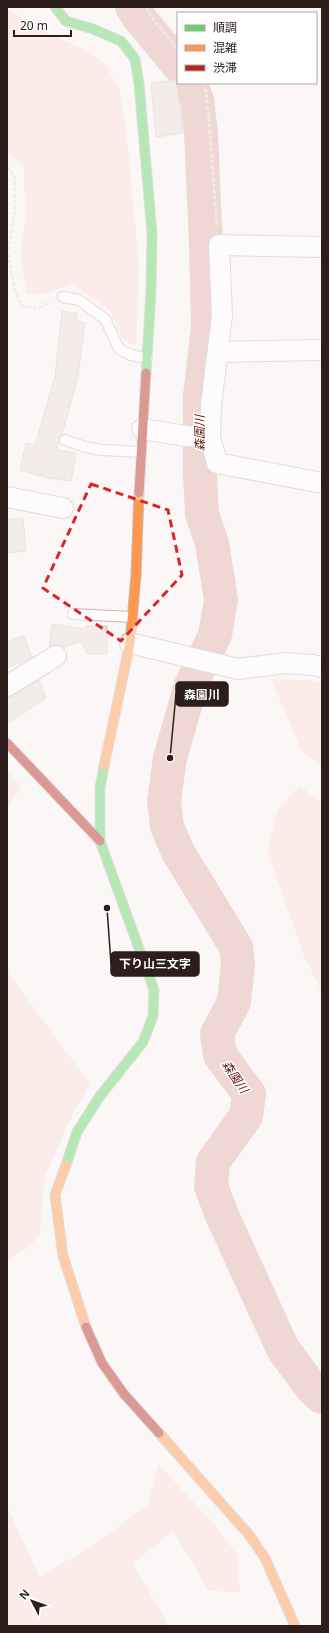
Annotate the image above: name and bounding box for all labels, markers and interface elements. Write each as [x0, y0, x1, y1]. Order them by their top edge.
scale bar [14, 12, 71, 38]
legend [177, 12, 317, 84]
text: 20 m [20, 17, 48, 34]
text: 順調 [213, 19, 237, 36]
text: 混雑 [213, 39, 237, 56]
text: 渋滞 [213, 59, 237, 76]
water label: 森園川 [191, 413, 208, 451]
callout: 森園川 [176, 682, 228, 706]
text: 森園川 [184, 686, 220, 703]
callout: 下り山三文字 [111, 952, 199, 976]
text: 下り山三文字 [119, 955, 191, 972]
water label: 森園川 [218, 1057, 254, 1098]
north arrow [12, 1581, 52, 1621]
text: N [15, 1586, 33, 1602]

